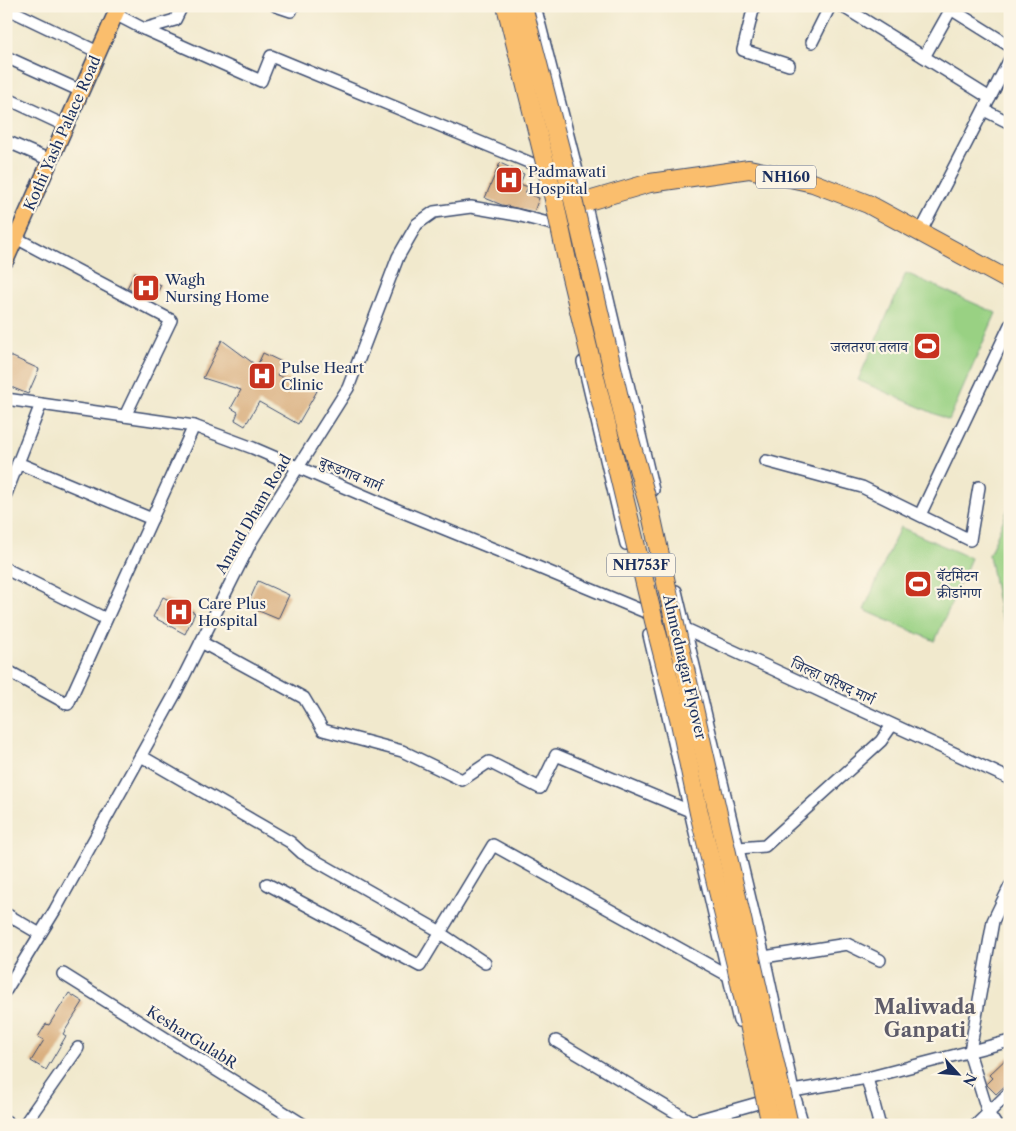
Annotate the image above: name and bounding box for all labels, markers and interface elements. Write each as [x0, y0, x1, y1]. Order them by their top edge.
street label: Kothi Yash Palace Road [19, 53, 105, 213]
place label: Padmawati Hospital [528, 162, 606, 198]
hospital icon: Padmawati Hospital [494, 165, 524, 195]
road number: NH160 [756, 166, 816, 188]
place label: Wagh Nursing Home [164, 270, 269, 306]
hospital icon: Wagh Nursing Home [131, 273, 161, 303]
sports icon: जलतरण तलाव [912, 331, 942, 361]
place label: जलतरण तलाव [830, 337, 909, 356]
place label: Pulse Heart Clinic [281, 358, 365, 394]
hospital icon: Pulse Heart Clinic [247, 361, 277, 391]
street label: Anand Dham Road [210, 451, 295, 578]
street label: बुरूडगाव मार्ग [316, 452, 387, 496]
road number: NH753F [607, 554, 675, 576]
place label: बॅटमिंटन क्रीडांगण [936, 566, 983, 602]
sports icon: बॅटमिंटन क्रीडांगण [903, 569, 933, 599]
street label: Ahmednagar Flyover [659, 592, 711, 742]
place label: Care Plus Hospital [198, 594, 266, 630]
hospital icon: Care Plus Hospital [164, 597, 194, 627]
street label: जिल्हा परिषद मार्ग [787, 653, 879, 709]
district label: Maliwada Ganpati [874, 995, 976, 1042]
street label: KesharGulabR [143, 1002, 242, 1073]
north arrow [934, 1048, 984, 1098]
text: N [959, 1070, 980, 1089]

